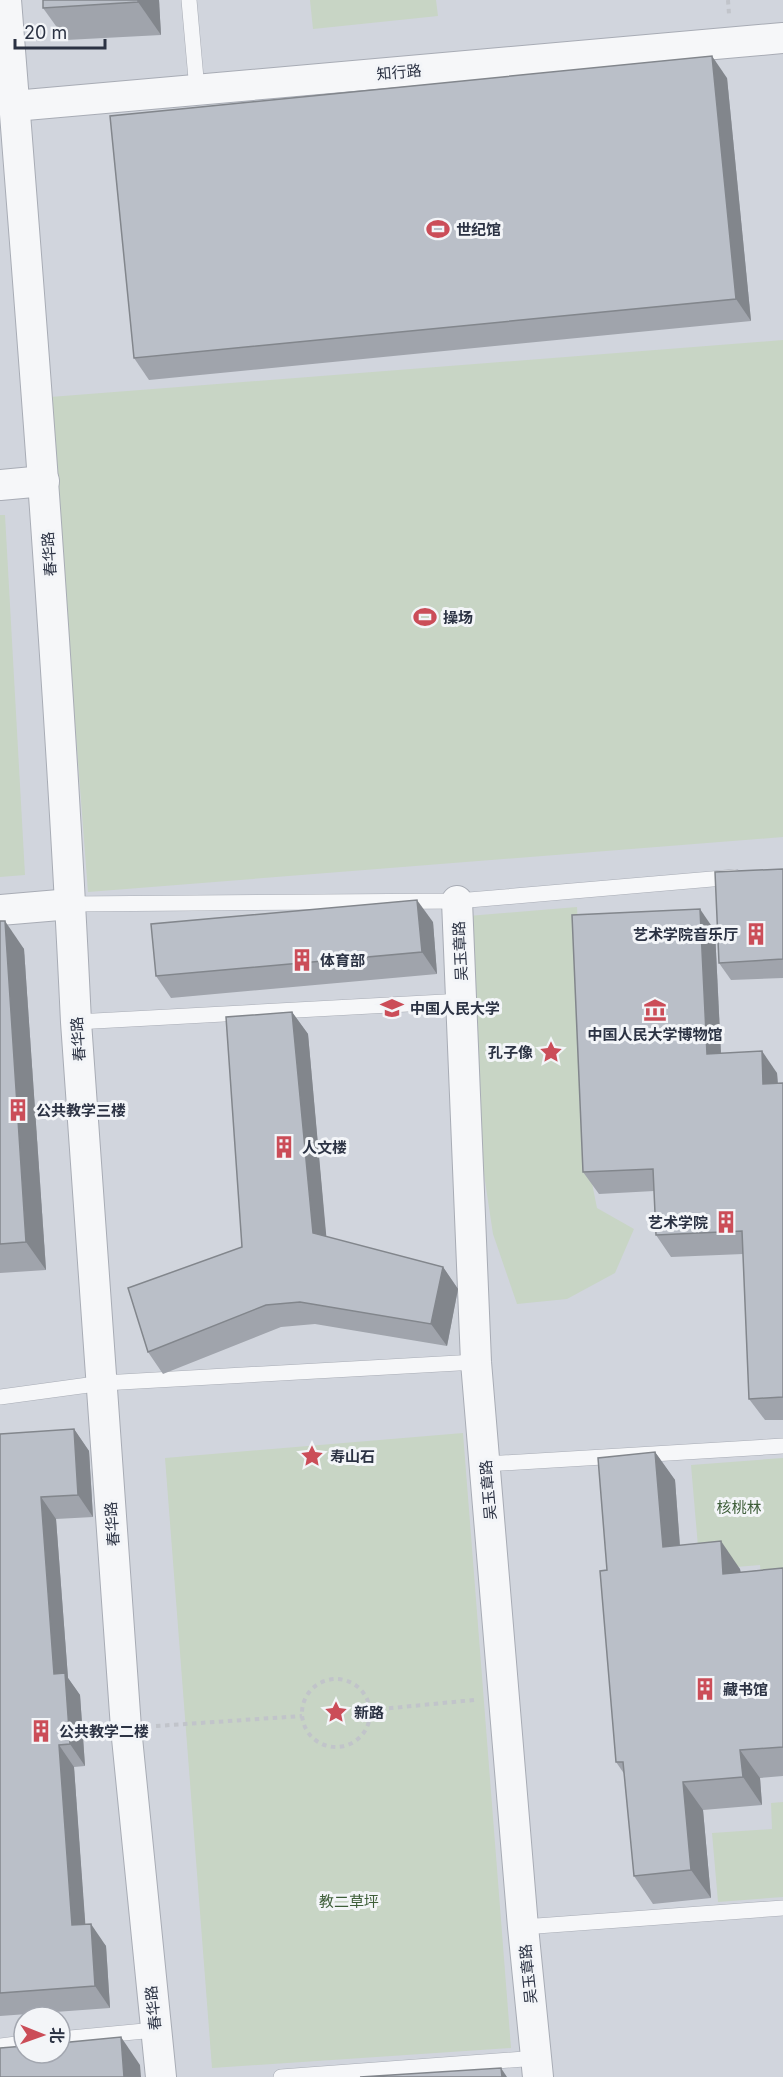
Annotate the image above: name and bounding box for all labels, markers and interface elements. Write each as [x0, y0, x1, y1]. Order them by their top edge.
scale bar [15, 12, 105, 50]
text: 20 m [24, 22, 67, 43]
street label: 知行路 [376, 61, 422, 83]
sports icon: 世纪馆 [425, 216, 451, 242]
place label: 世纪馆 [456, 220, 501, 239]
street label: 春华路 [38, 531, 60, 577]
sports icon: 操场 [412, 604, 438, 630]
place label: 操场 [443, 608, 473, 627]
street label: 吴玉章路 [449, 921, 471, 981]
building icon: 艺术学院音乐厅 [743, 921, 769, 947]
place label: 艺术学院音乐厅 [633, 925, 738, 944]
building icon: 体育部 [289, 947, 315, 973]
place label: 体育部 [320, 951, 365, 970]
school or university icon: 中国人民大学 [379, 995, 405, 1021]
museum icon: 中国人民大学博物馆 [642, 997, 668, 1023]
place label: 中国人民大学 [410, 999, 500, 1018]
street label: 春华路 [67, 1016, 89, 1062]
place label: 中国人民大学博物馆 [587, 1025, 723, 1044]
place icon: 孔子像 [538, 1039, 564, 1065]
place label: 孔子像 [488, 1043, 533, 1062]
building icon: 公共教学三楼 [5, 1097, 31, 1123]
place label: 公共教学三楼 [36, 1101, 126, 1120]
building icon: 人文楼 [271, 1134, 297, 1160]
place label: 人文楼 [302, 1138, 347, 1157]
building icon: 艺术学院 [713, 1209, 739, 1235]
place label: 艺术学院 [648, 1213, 708, 1232]
place icon: 寿山石 [299, 1443, 325, 1469]
place label: 寿山石 [330, 1447, 375, 1466]
street label: 吴玉章路 [476, 1459, 500, 1521]
park label: 核桃林 [716, 1498, 762, 1517]
street label: 春华路 [101, 1501, 123, 1547]
building icon: 藏书馆 [692, 1676, 718, 1702]
place label: 藏书馆 [723, 1680, 768, 1699]
place icon: 新路 [323, 1699, 349, 1725]
place label: 新路 [354, 1703, 384, 1722]
building icon: 公共教学二楼 [28, 1718, 54, 1744]
place label: 公共教学二楼 [59, 1722, 149, 1741]
park label: 教二草坪 [319, 1892, 379, 1911]
street label: 吴玉章路 [515, 1943, 541, 2005]
street label: 春华路 [141, 1985, 165, 2031]
north arrow [12, 2005, 72, 2065]
text: 北 [47, 2027, 67, 2043]

